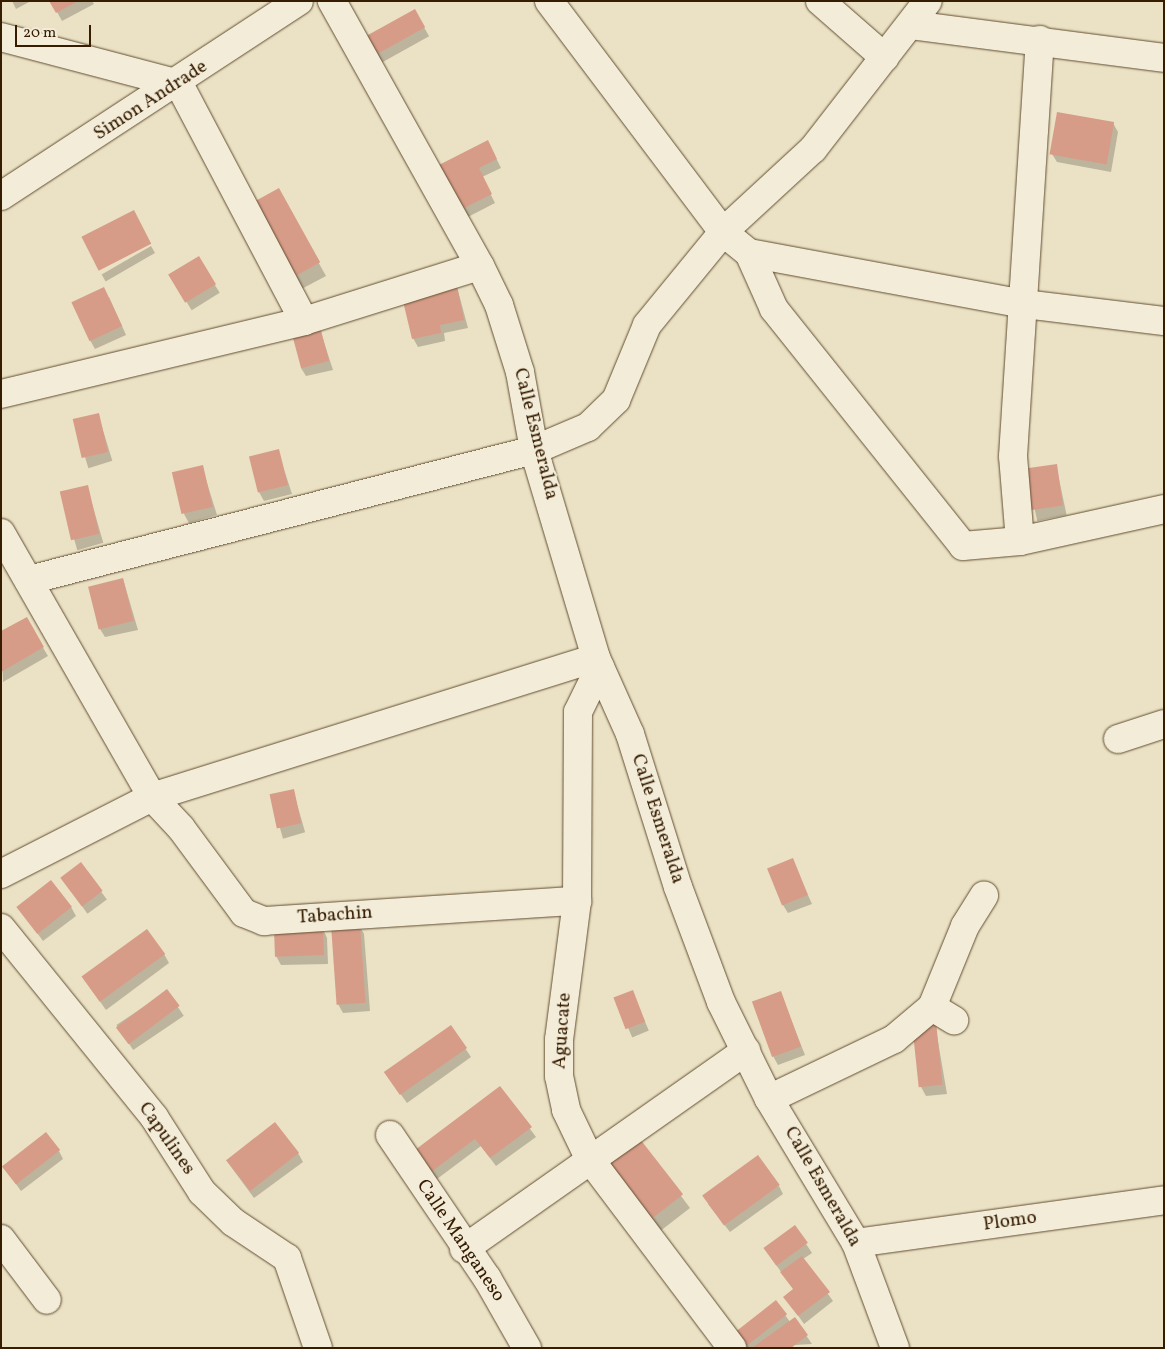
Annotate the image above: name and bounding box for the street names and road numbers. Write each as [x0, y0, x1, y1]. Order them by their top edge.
street label: Simon Andrade [90, 56, 212, 146]
street label: Calle Esmeralda [508, 366, 562, 502]
street label: Calle Esmeralda [625, 751, 689, 887]
street label: Tabachin [296, 902, 374, 930]
street label: Aguacate [549, 992, 577, 1070]
street label: Capulines [133, 1098, 199, 1180]
street label: Calle Esmeralda [778, 1123, 866, 1251]
street label: Calle Manganeso [411, 1176, 509, 1306]
street label: Plomo [982, 1207, 1038, 1237]

